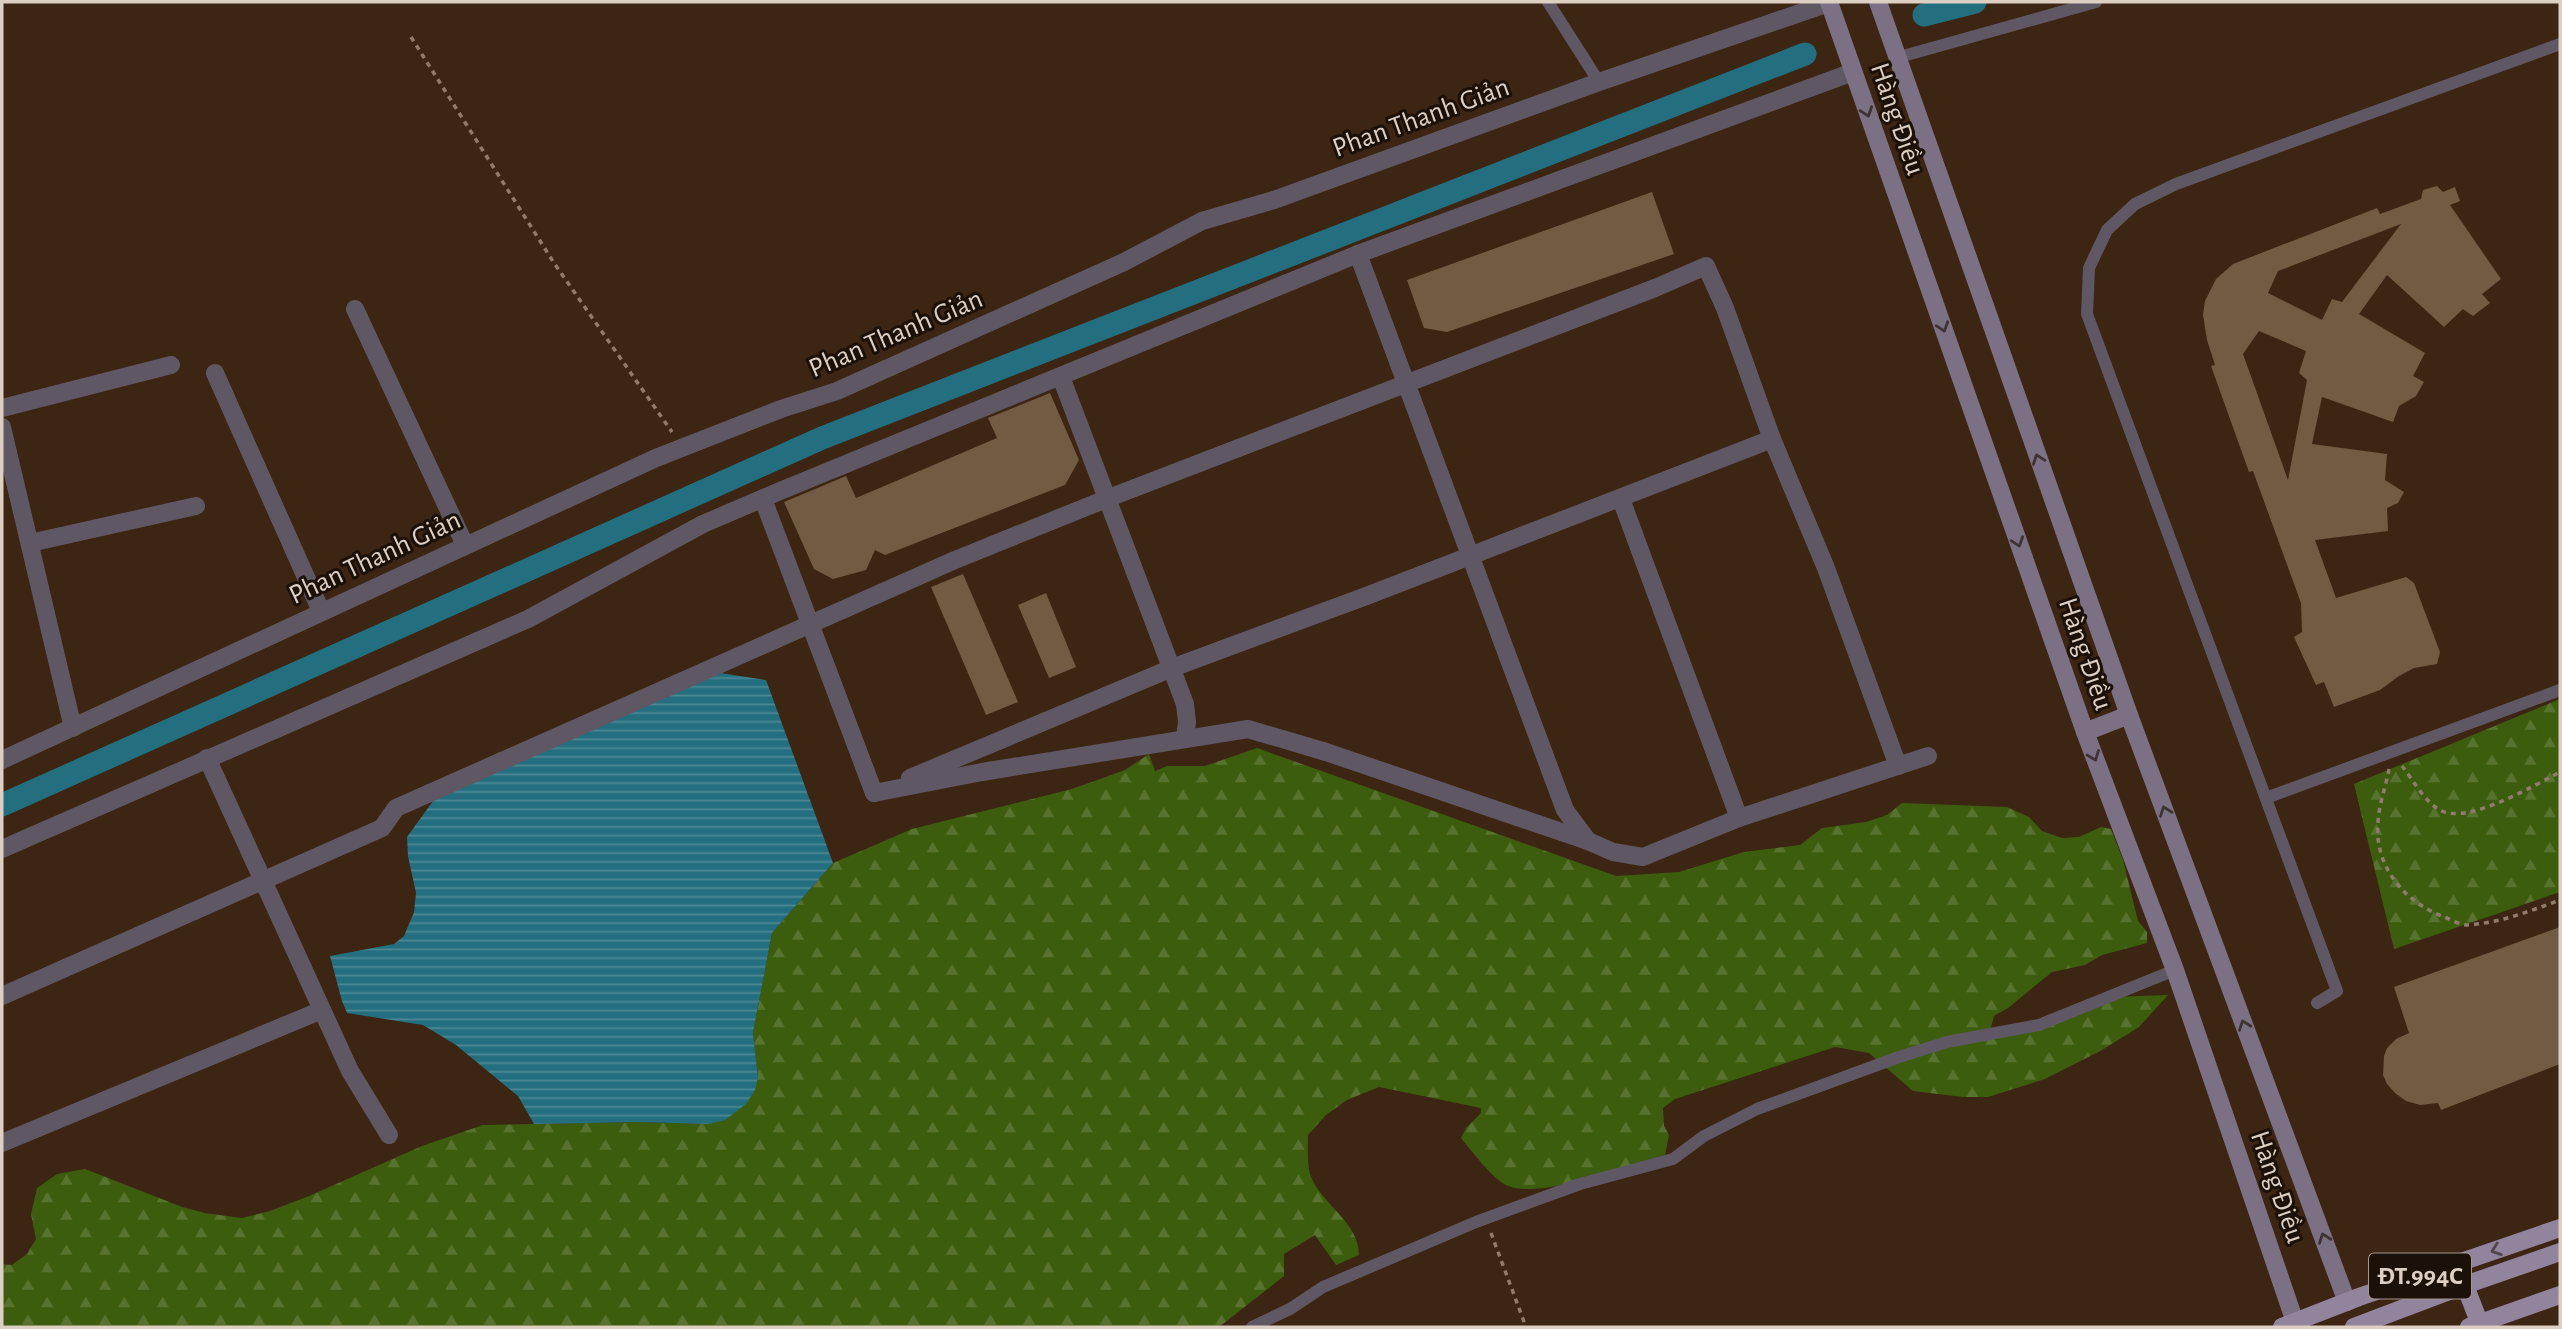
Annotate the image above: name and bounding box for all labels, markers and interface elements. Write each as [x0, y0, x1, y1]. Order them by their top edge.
street label: Hàng Điều [1865, 59, 1929, 179]
street label: Phan Thanh Giản [1329, 73, 1513, 163]
one-way arrow [1859, 106, 1873, 118]
street label: Phan Thanh Giản [805, 285, 987, 383]
one-way arrow [1935, 321, 1949, 333]
one-way arrow [2032, 453, 2046, 465]
street label: Phan Thanh Giản [285, 506, 465, 610]
one-way arrow [2010, 535, 2024, 547]
street label: Hàng Điều [2053, 594, 2117, 714]
one-way arrow [2086, 750, 2100, 762]
one-way arrow [2159, 806, 2173, 818]
one-way arrow [2238, 1019, 2252, 1031]
street label: Hàng Điều [2245, 1127, 2309, 1247]
one-way arrow [2318, 1232, 2332, 1244]
one-way arrow [2490, 1242, 2502, 1256]
road number: ĐT.994C [2369, 1254, 2471, 1298]

